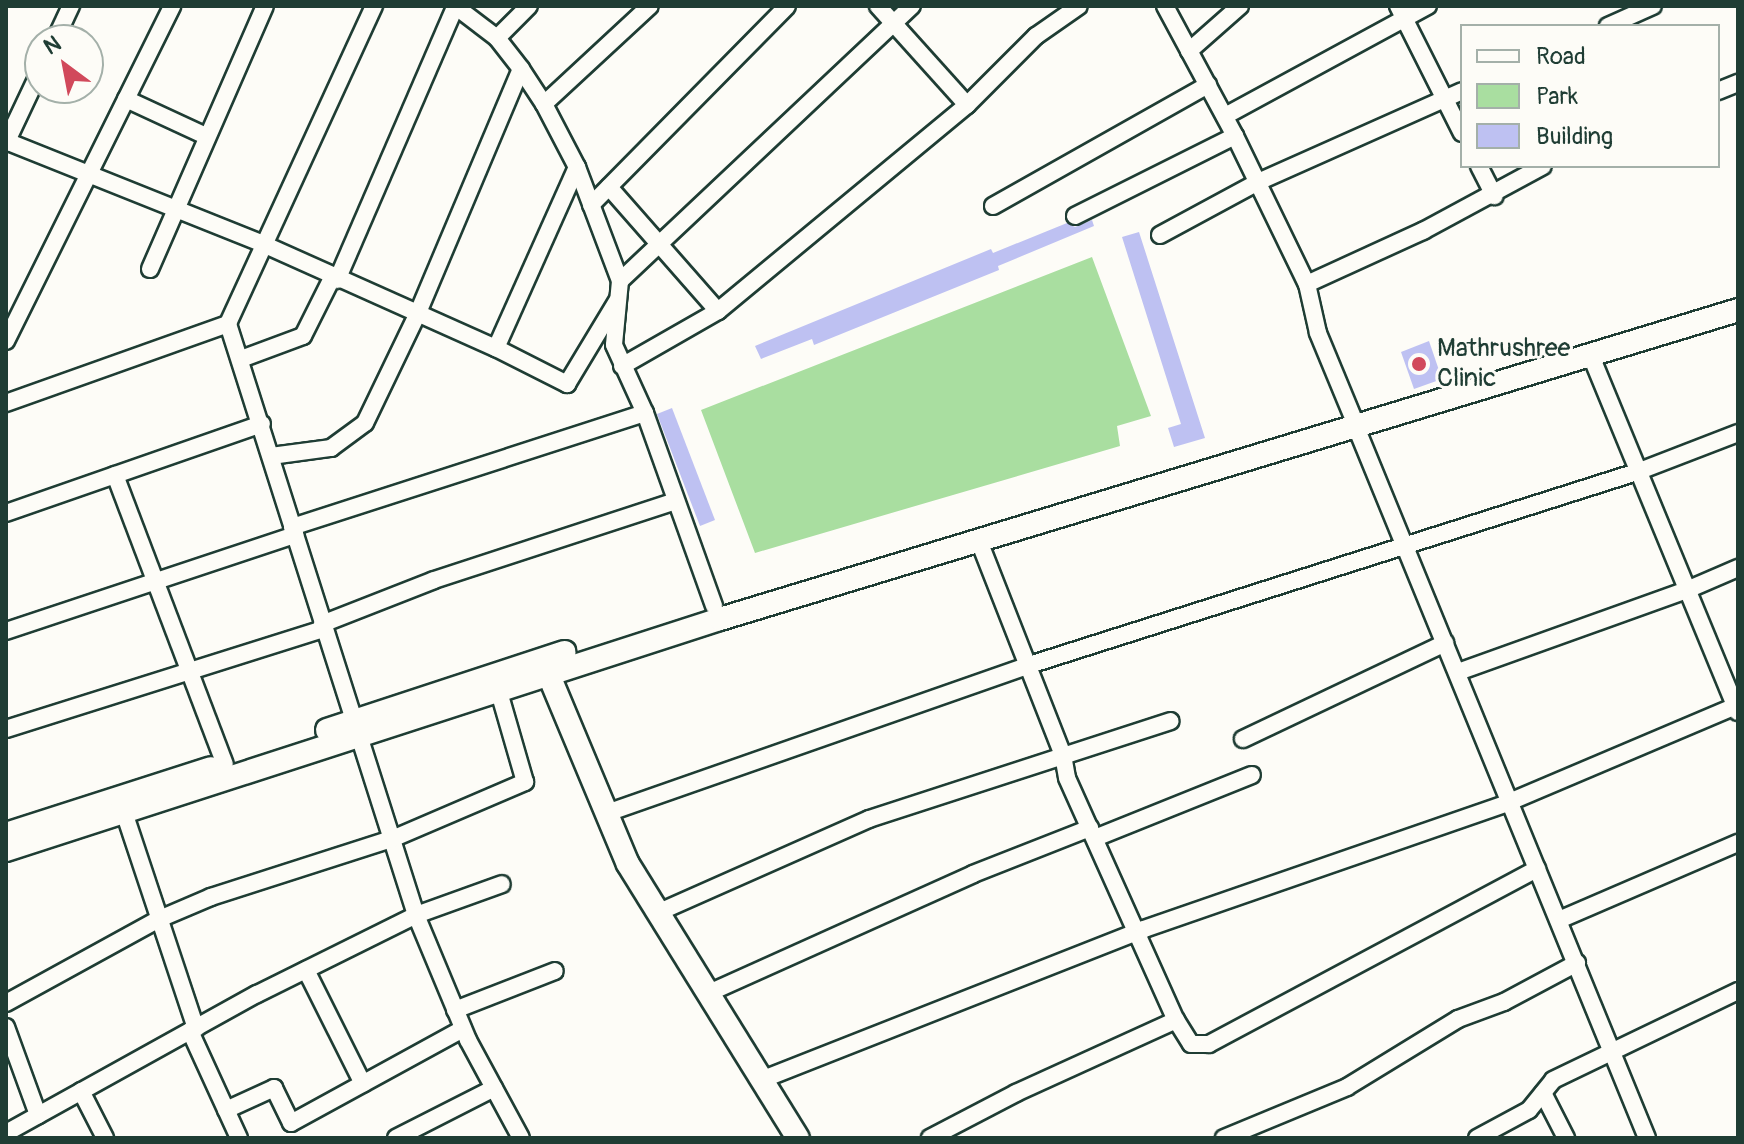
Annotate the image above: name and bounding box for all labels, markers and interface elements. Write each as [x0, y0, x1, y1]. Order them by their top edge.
north arrow [24, 24, 104, 104]
legend [1460, 24, 1720, 168]
text: N [39, 30, 66, 61]
text: Road [1536, 42, 1586, 71]
text: Park [1536, 82, 1578, 111]
text: Building [1536, 122, 1613, 151]
place label: Mathrushree Clinic [1437, 333, 1570, 394]
marker: Mathrushree Clinic [1408, 353, 1430, 375]

